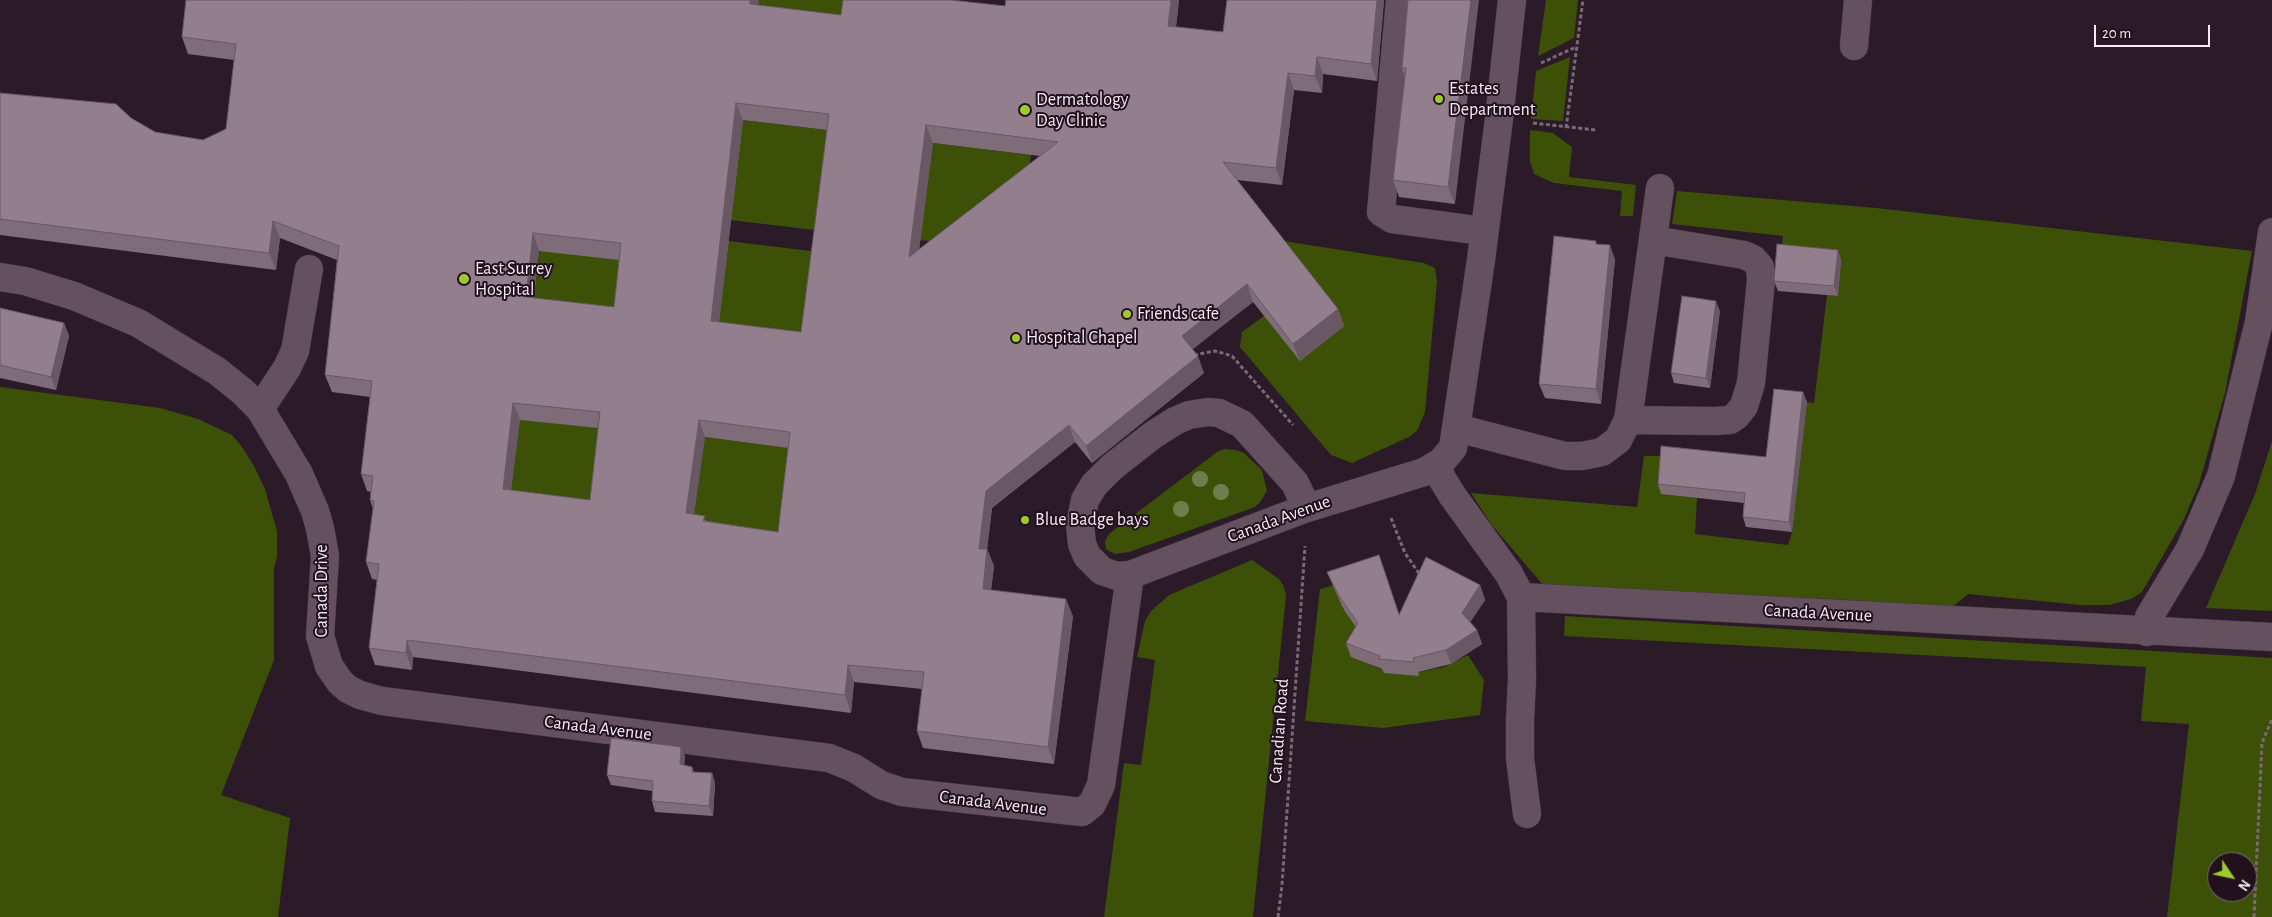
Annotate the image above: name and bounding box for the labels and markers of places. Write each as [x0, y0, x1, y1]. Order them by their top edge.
place label: Estates Department [1449, 78, 1536, 120]
place label: Dermatology Day Clinic [1036, 89, 1129, 132]
marker: Estates Department [1433, 93, 1445, 105]
marker: Dermatology Day Clinic [1018, 103, 1032, 117]
place label: East Surrey Hospital [475, 258, 552, 300]
marker: East Surrey Hospital [457, 272, 471, 286]
place label: Friends cafe [1137, 303, 1219, 325]
marker: Friends cafe [1121, 308, 1133, 320]
place label: Hospital Chapel [1026, 327, 1137, 349]
marker: Hospital Chapel [1010, 332, 1022, 344]
place label: Blue Badge bays [1035, 509, 1149, 531]
marker: Blue Badge bays [1019, 514, 1031, 526]

